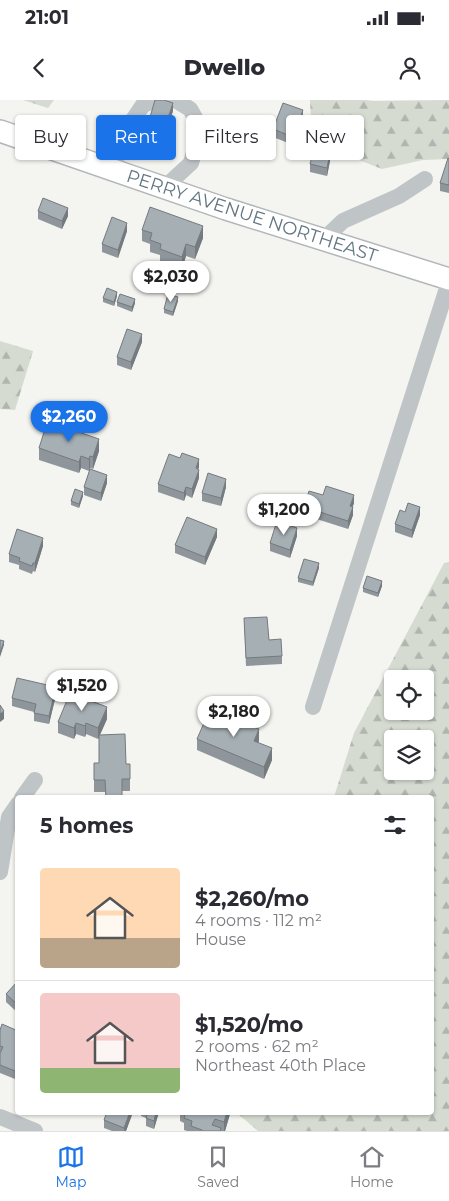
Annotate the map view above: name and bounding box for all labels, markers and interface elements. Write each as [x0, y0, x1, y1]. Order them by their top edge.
text: 21:01 [25, 6, 69, 29]
icon: back [25, 54, 53, 82]
text: Dwello [184, 54, 265, 81]
icon: person [396, 54, 424, 82]
chip: Buy [15, 115, 86, 160]
chip: Rent [96, 115, 176, 160]
chip: Filters [186, 115, 276, 160]
chip: New [286, 115, 364, 160]
street label: PERRY AVENUE NORTHEAST [124, 165, 381, 267]
pin: $2,030 [130, 260, 212, 303]
text: $2,030 [144, 267, 198, 286]
pin: $2,260 [28, 400, 110, 443]
text: $2,260 [42, 407, 96, 426]
pin: $1,200 [243, 494, 325, 536]
text: $1,200 [258, 500, 310, 519]
pin: $1,520 [41, 670, 123, 712]
map controls [384, 670, 434, 780]
button: locate [384, 670, 434, 720]
text: $1,520 [57, 676, 107, 695]
pin: $2,180 [193, 696, 275, 738]
text: $2,180 [208, 702, 260, 721]
button: layers [384, 730, 434, 780]
icon: filters [381, 811, 409, 839]
text: 5 homes [40, 813, 133, 838]
text: $2,260/mo [195, 886, 309, 911]
icon: home [80, 888, 140, 948]
text: 4 rooms · 112 m² [195, 911, 322, 930]
text: House [195, 930, 246, 949]
text: $1,520/mo [195, 1012, 303, 1037]
icon: home [80, 1013, 140, 1073]
text: 2 rooms · 62 m² [195, 1037, 319, 1056]
text: Northeast 40th Place [195, 1056, 366, 1075]
tab: Map [55, 1143, 87, 1191]
tab: Saved [197, 1143, 239, 1191]
tab: Home [350, 1143, 394, 1191]

